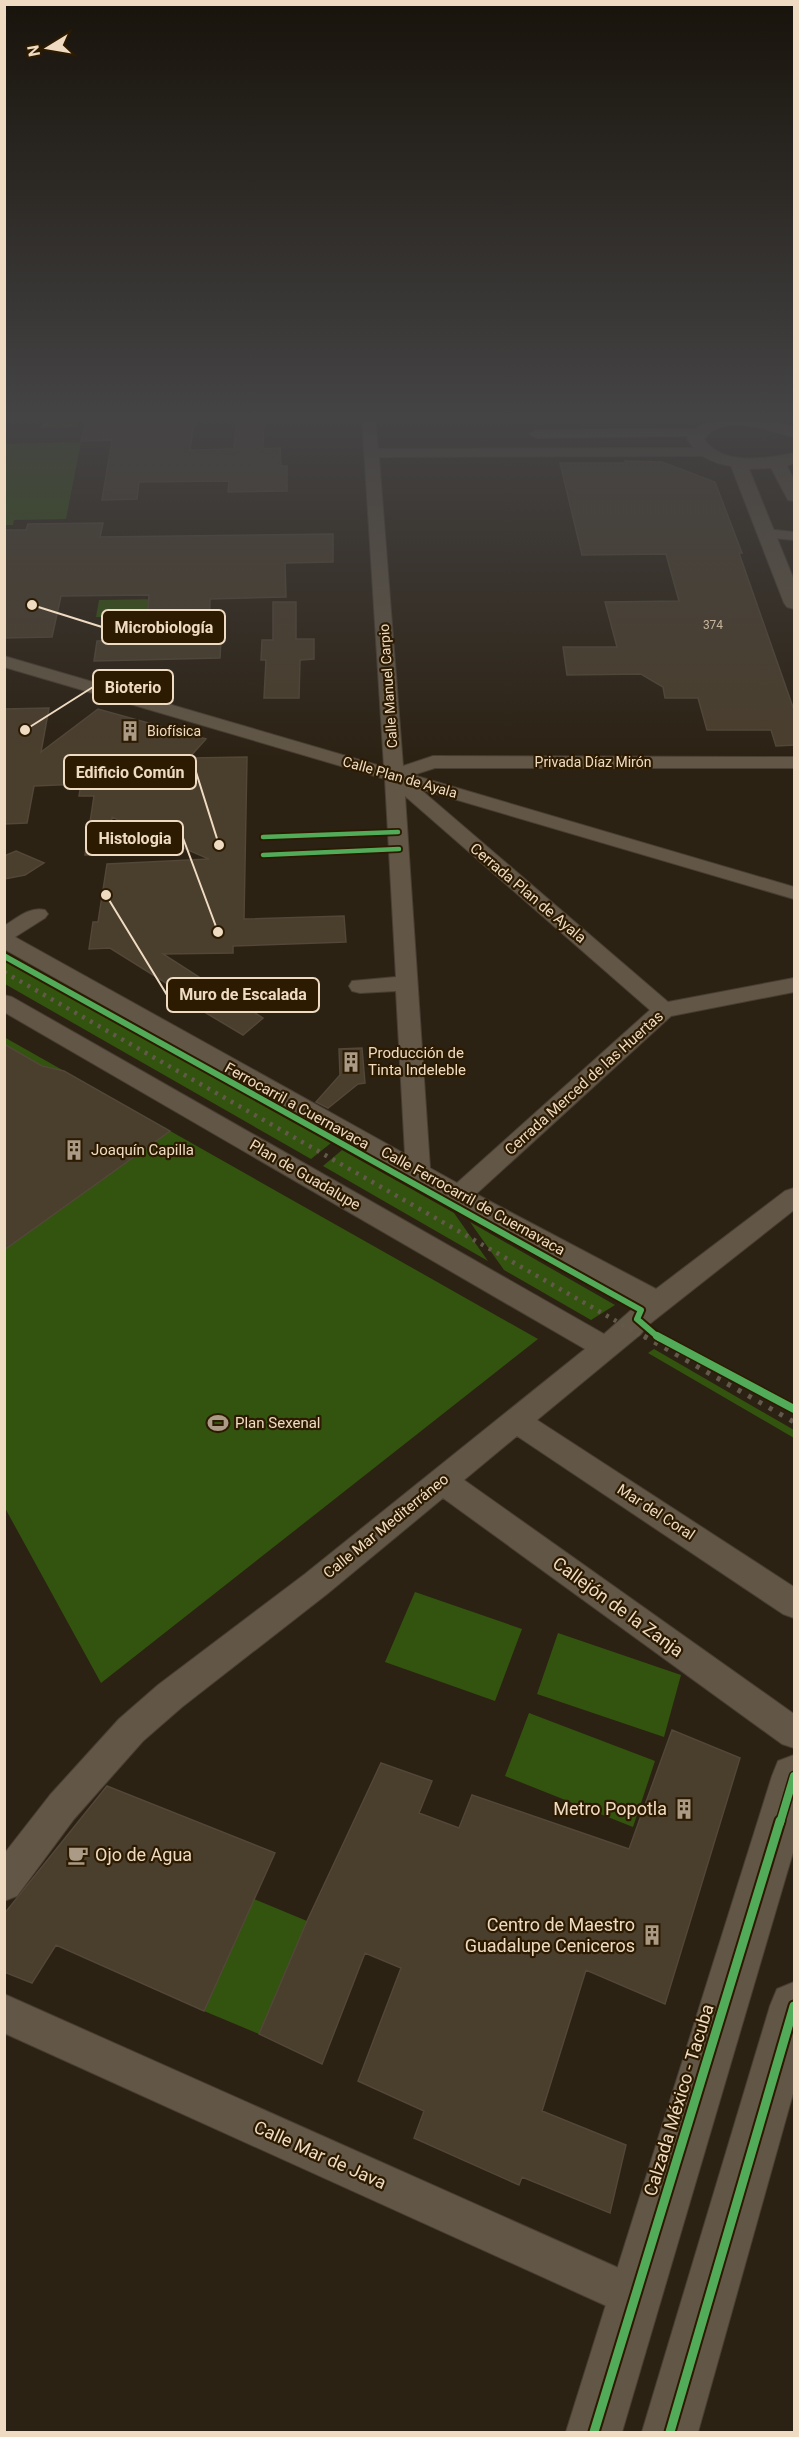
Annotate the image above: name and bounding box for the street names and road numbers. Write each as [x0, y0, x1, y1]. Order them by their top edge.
street label: Calle Manuel Carpio [376, 623, 400, 749]
street label: Calle Plan de Ayala [341, 753, 459, 801]
street label: Privada Díaz Mirón [535, 754, 651, 770]
street label: Cerrada Plan de Ayala [466, 839, 590, 947]
street label: Cerrada Merced de las Huertas [501, 1007, 667, 1159]
street label: Ferrocarril a Cuernavaca [222, 1059, 372, 1153]
street label: Plan de Guadalupe [246, 1136, 364, 1214]
street label: Calle Ferrocarril de Cuernavaca [378, 1143, 568, 1259]
street label: Calle Mar Mediterráneo [320, 1470, 452, 1582]
street label: Mar del Coral [614, 1480, 698, 1544]
street label: Callejón de la Zanja [549, 1552, 688, 1661]
street label: Calzada México - Tacuba [639, 2001, 718, 2198]
street label: Calle Mar de Java [251, 2116, 390, 2193]

